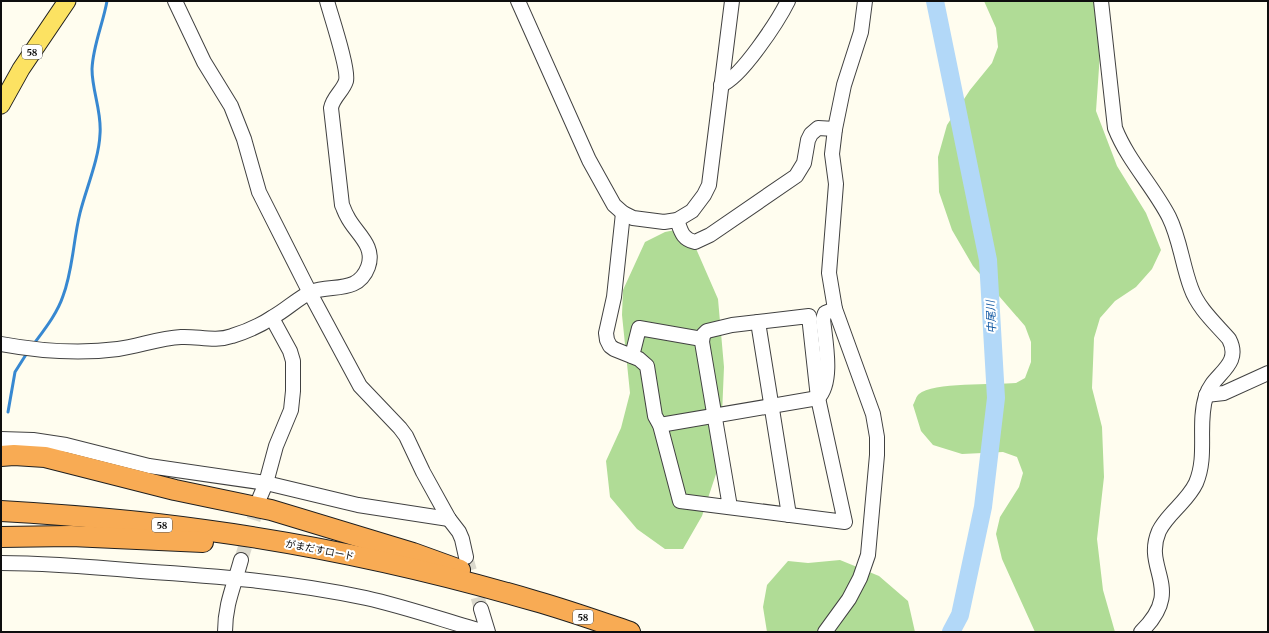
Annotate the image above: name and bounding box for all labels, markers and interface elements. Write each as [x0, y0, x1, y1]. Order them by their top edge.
road number: 58 [22, 45, 42, 59]
water label: 中尾川 [983, 299, 999, 334]
road number: 58 [152, 518, 172, 532]
street label: がまだすロード [284, 537, 356, 563]
road number: 58 [573, 610, 593, 624]

